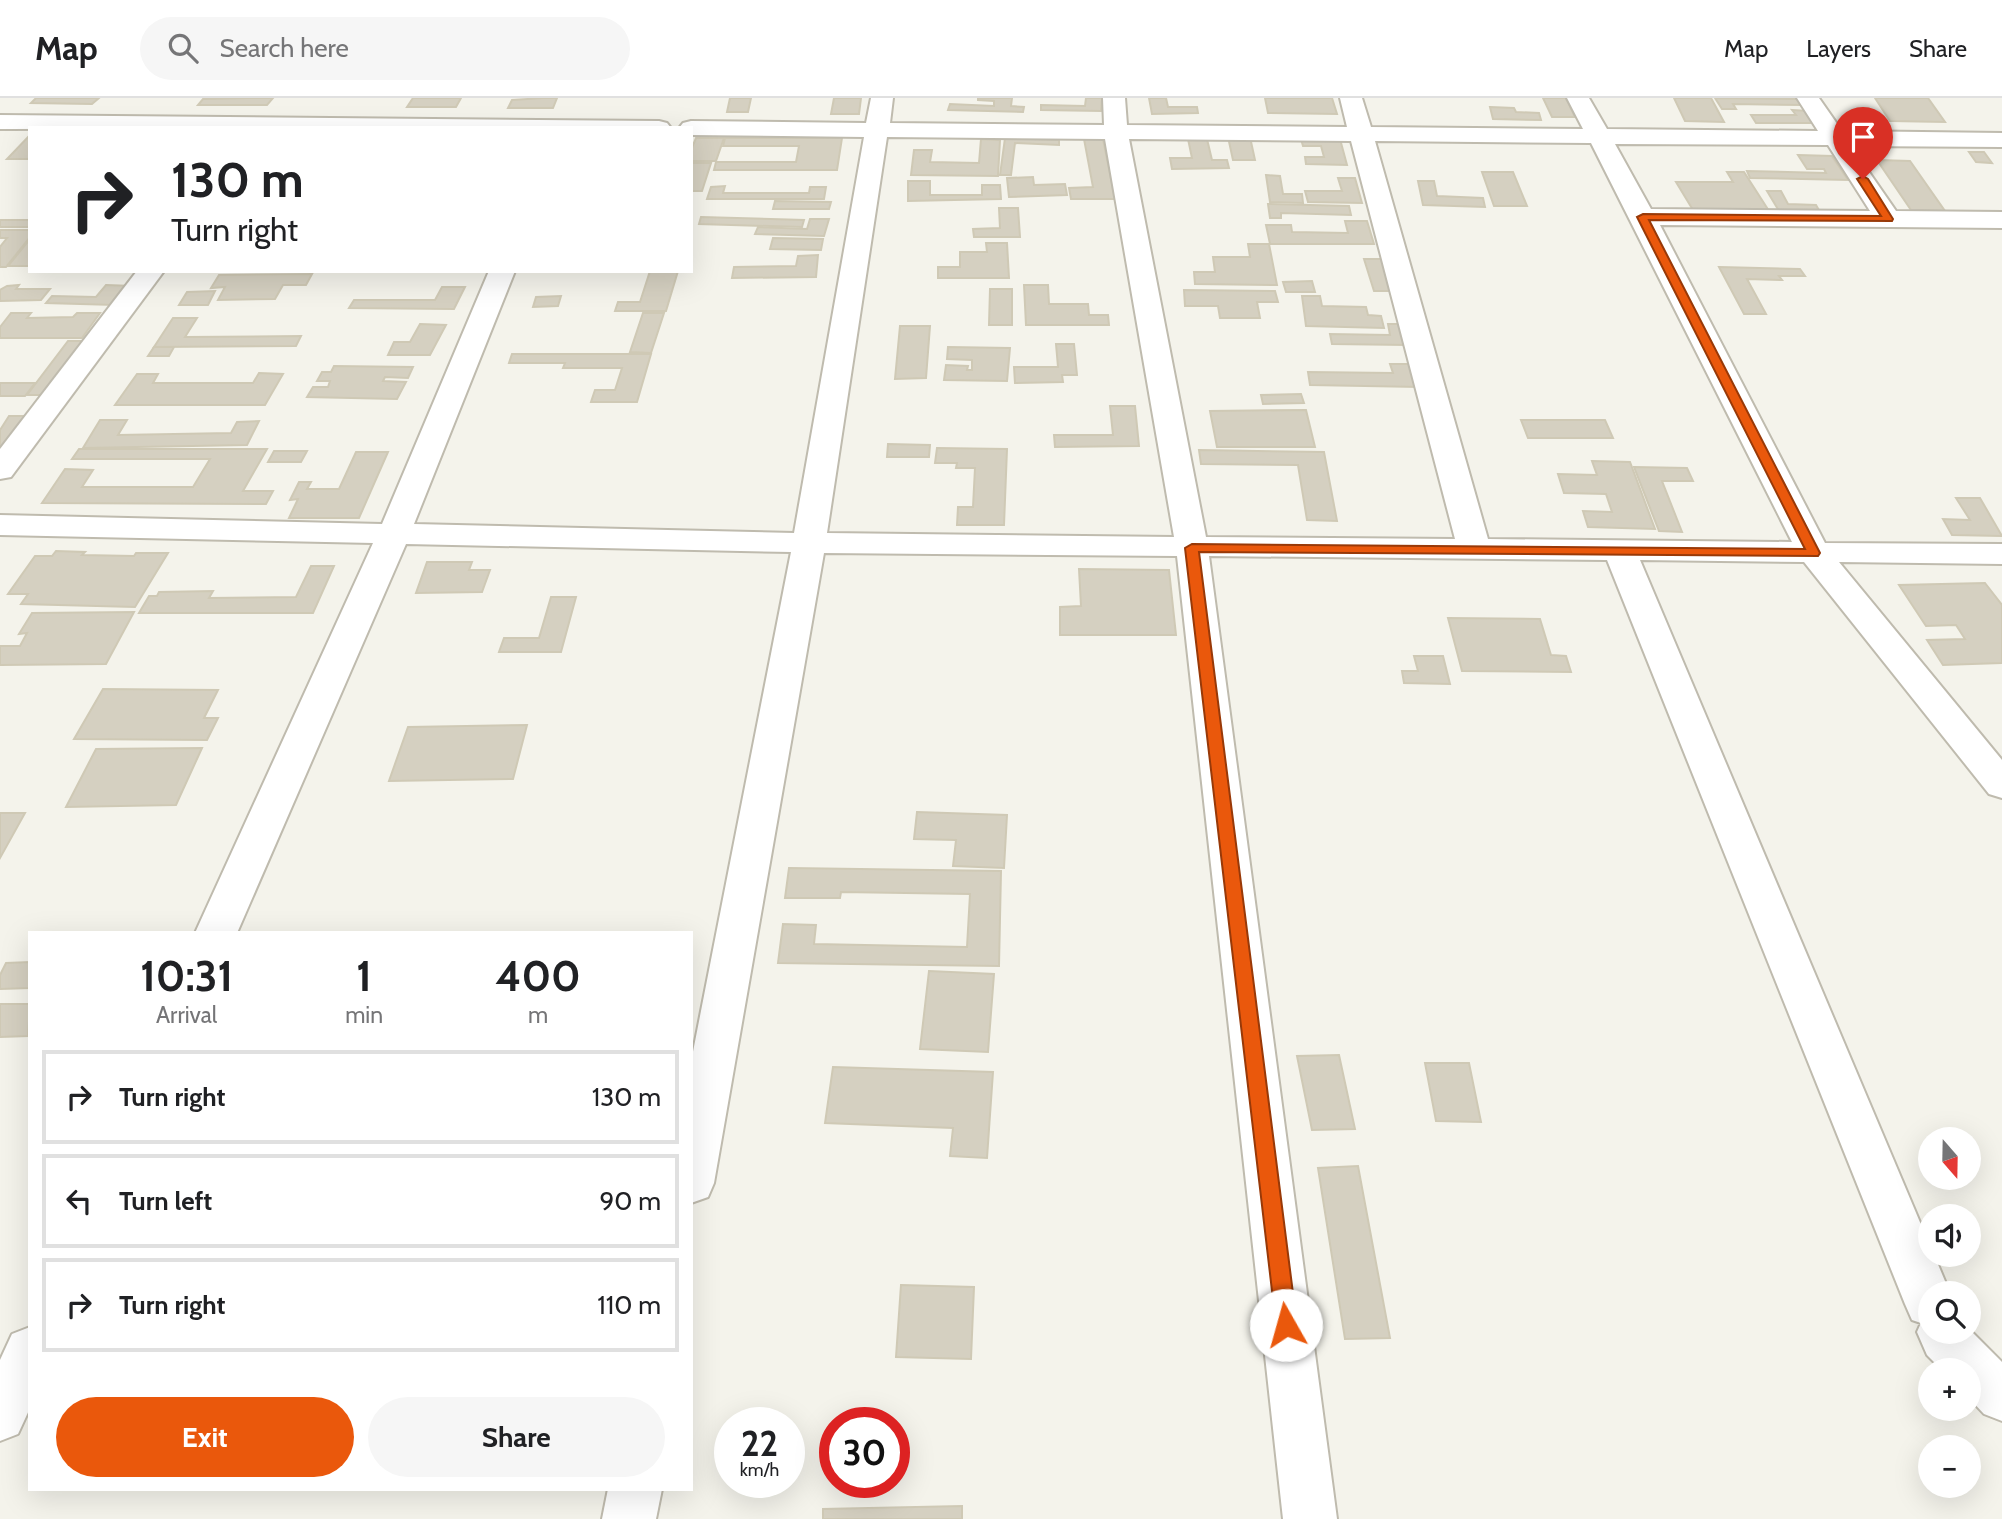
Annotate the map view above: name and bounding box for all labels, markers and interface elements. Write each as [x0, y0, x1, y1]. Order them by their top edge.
search box [140, 17, 630, 80]
text: Map [35, 28, 98, 68]
icon: search [164, 29, 202, 67]
text: Search here [220, 32, 349, 64]
text: Map [1724, 34, 1768, 63]
text: Layers [1806, 34, 1871, 63]
text: Share [1909, 34, 1967, 63]
pin [1833, 107, 1893, 179]
icon: arrive [1844, 118, 1882, 156]
text: 130 m [171, 150, 304, 209]
icon: right [56, 154, 147, 245]
text: Turn right [171, 210, 298, 249]
text: 10:31 [140, 950, 233, 1002]
text: 1 [356, 950, 372, 1002]
text: 400 [495, 950, 581, 1002]
text: Arrival [156, 1001, 217, 1029]
text: min [345, 1001, 383, 1029]
text: m [528, 1001, 548, 1029]
icon: right [60, 1078, 98, 1116]
text: Turn right [119, 1081, 225, 1113]
text: 130 m [592, 1081, 661, 1113]
north arrow [1918, 1127, 1981, 1190]
map controls [1918, 1127, 1981, 1498]
icon: left [60, 1182, 98, 1220]
text: Turn left [119, 1185, 212, 1217]
text: 90 m [599, 1185, 661, 1217]
button: sound [1918, 1204, 1981, 1267]
button: search [1918, 1281, 1981, 1344]
icon: right [60, 1286, 98, 1324]
position arrow [1249, 1288, 1323, 1362]
text: Turn right [119, 1289, 225, 1321]
text: 110 m [597, 1289, 661, 1321]
button: + [1918, 1358, 1981, 1421]
button: Exit [56, 1397, 354, 1477]
button: Share [368, 1397, 665, 1477]
speed limit sign: 30 [819, 1407, 910, 1498]
text: 22 [741, 1422, 778, 1465]
button: − [1918, 1435, 1981, 1498]
text: km/h [740, 1459, 779, 1481]

